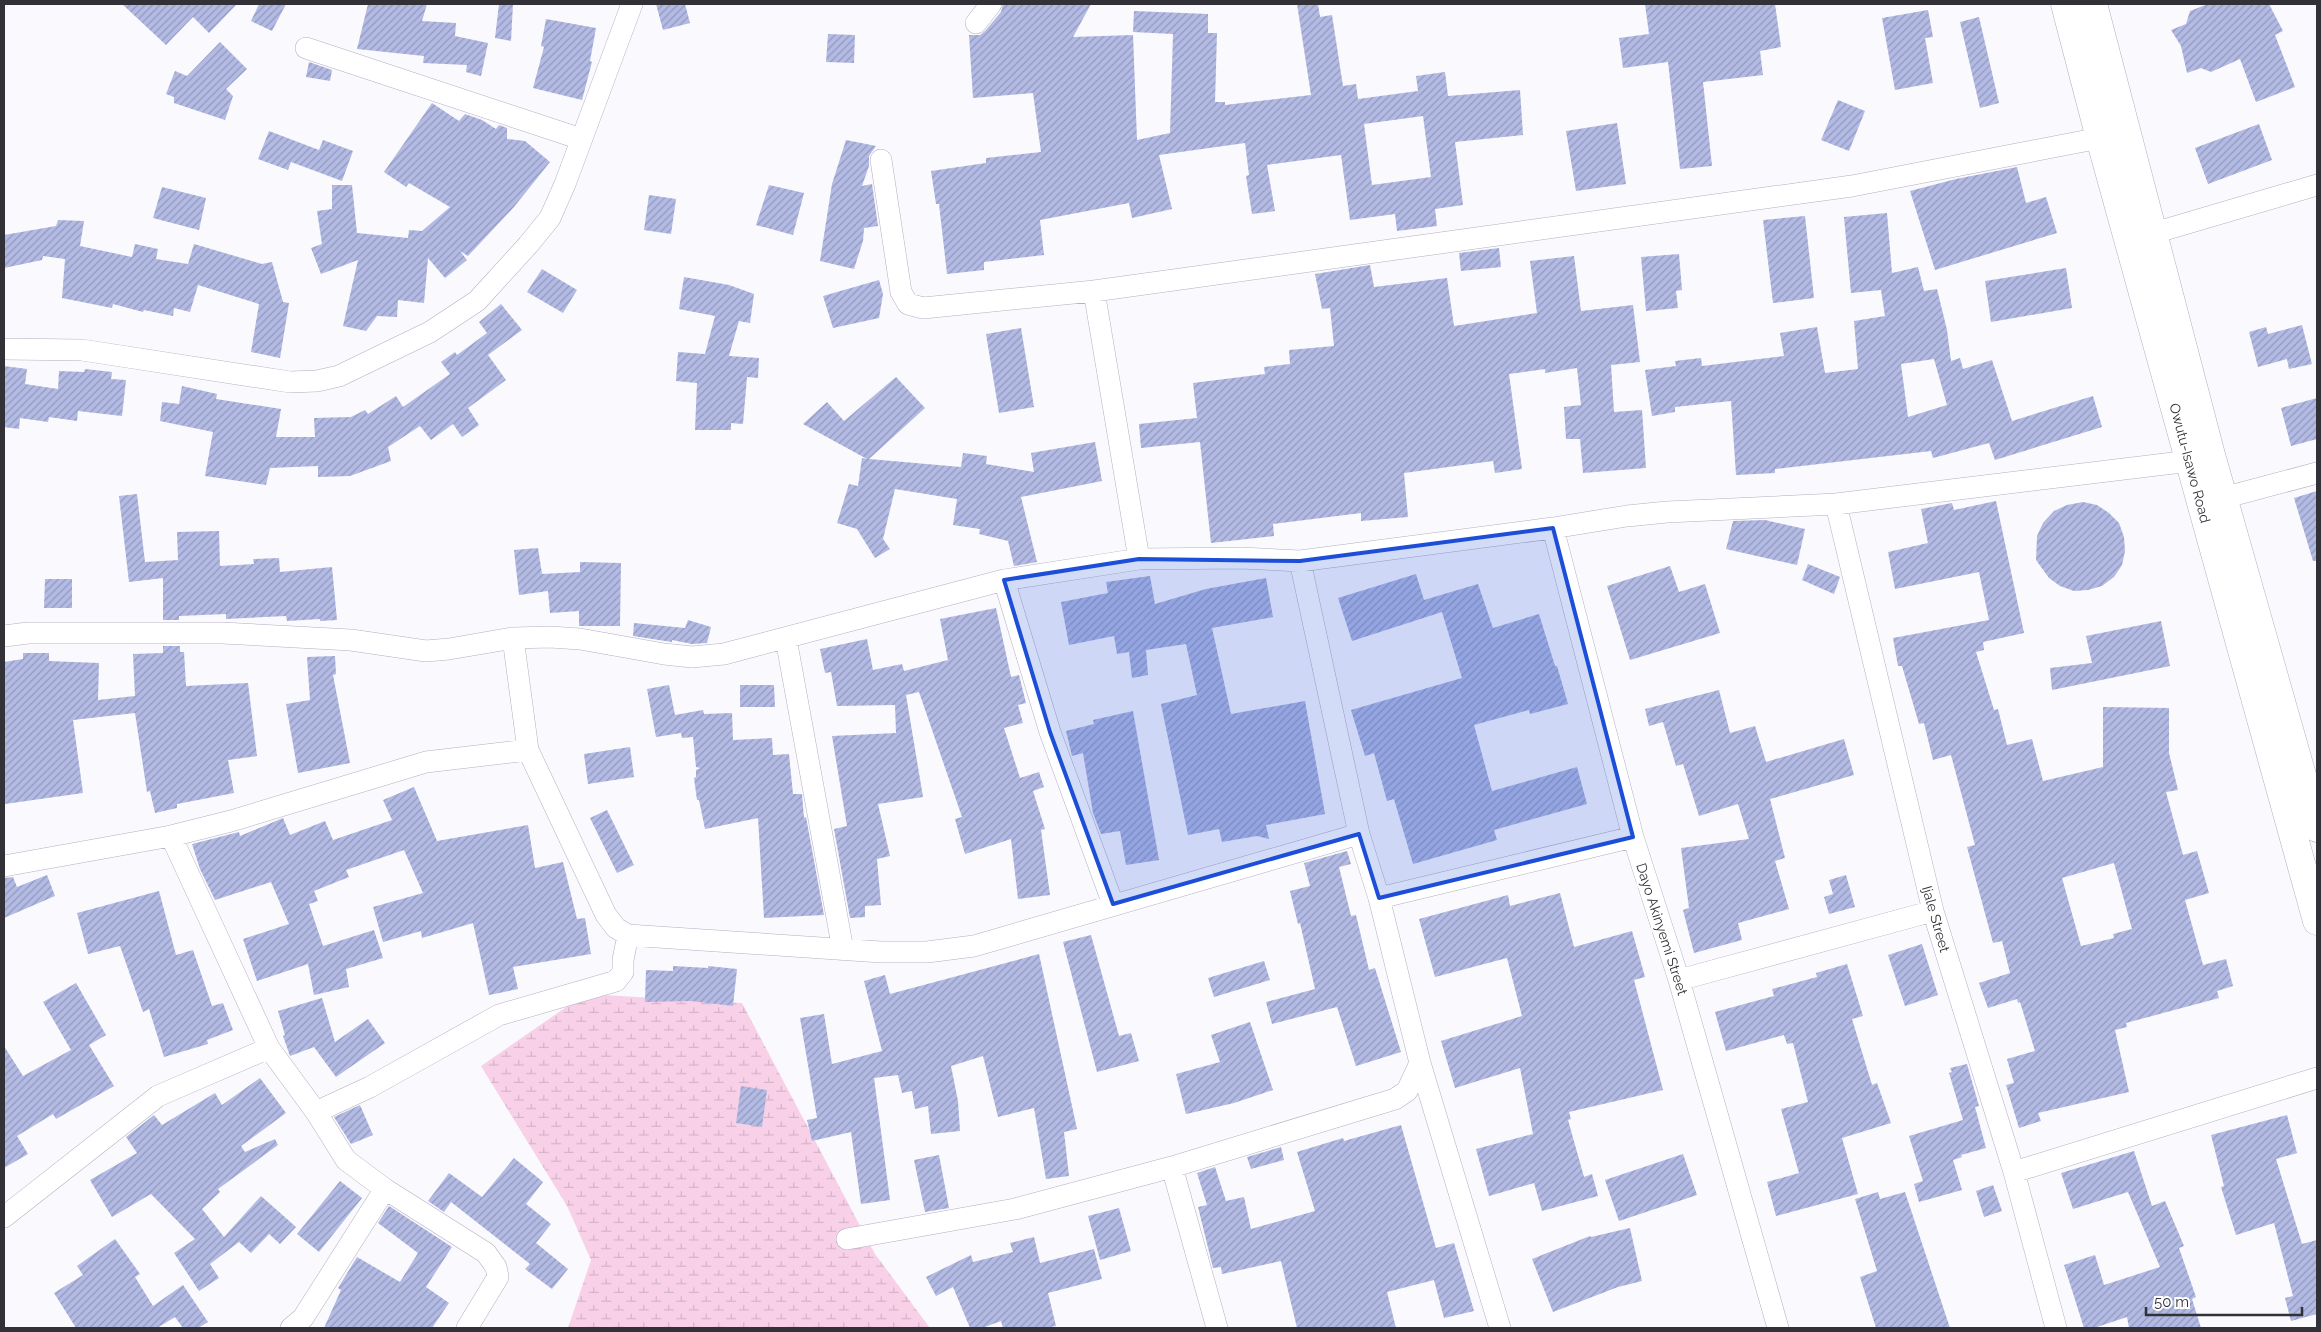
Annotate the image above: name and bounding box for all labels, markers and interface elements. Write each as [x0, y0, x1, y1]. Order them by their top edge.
street label: Owutu-Isawo Road [2166, 401, 2214, 525]
street label: Dayo Akinyemi Street [1633, 861, 1691, 997]
street label: Ijale Street [1919, 884, 1953, 954]
scale bar [2146, 1284, 2302, 1316]
text: 50 m [2154, 1293, 2189, 1311]

